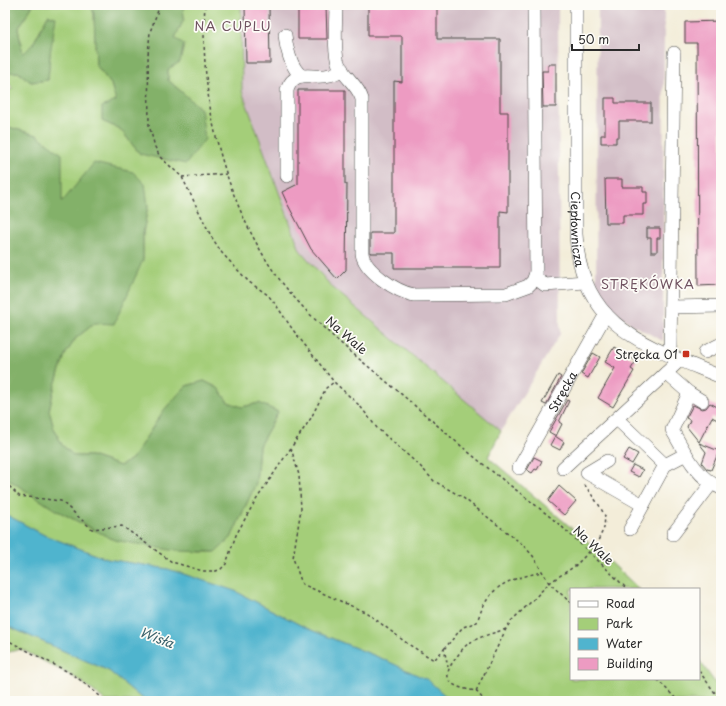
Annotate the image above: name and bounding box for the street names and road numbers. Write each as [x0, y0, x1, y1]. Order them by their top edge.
street label: Ciepłownicza [567, 191, 589, 269]
street label: Na Wale [322, 312, 372, 358]
street label: Stręcka [544, 367, 581, 415]
street label: Na Wale [570, 521, 619, 569]

